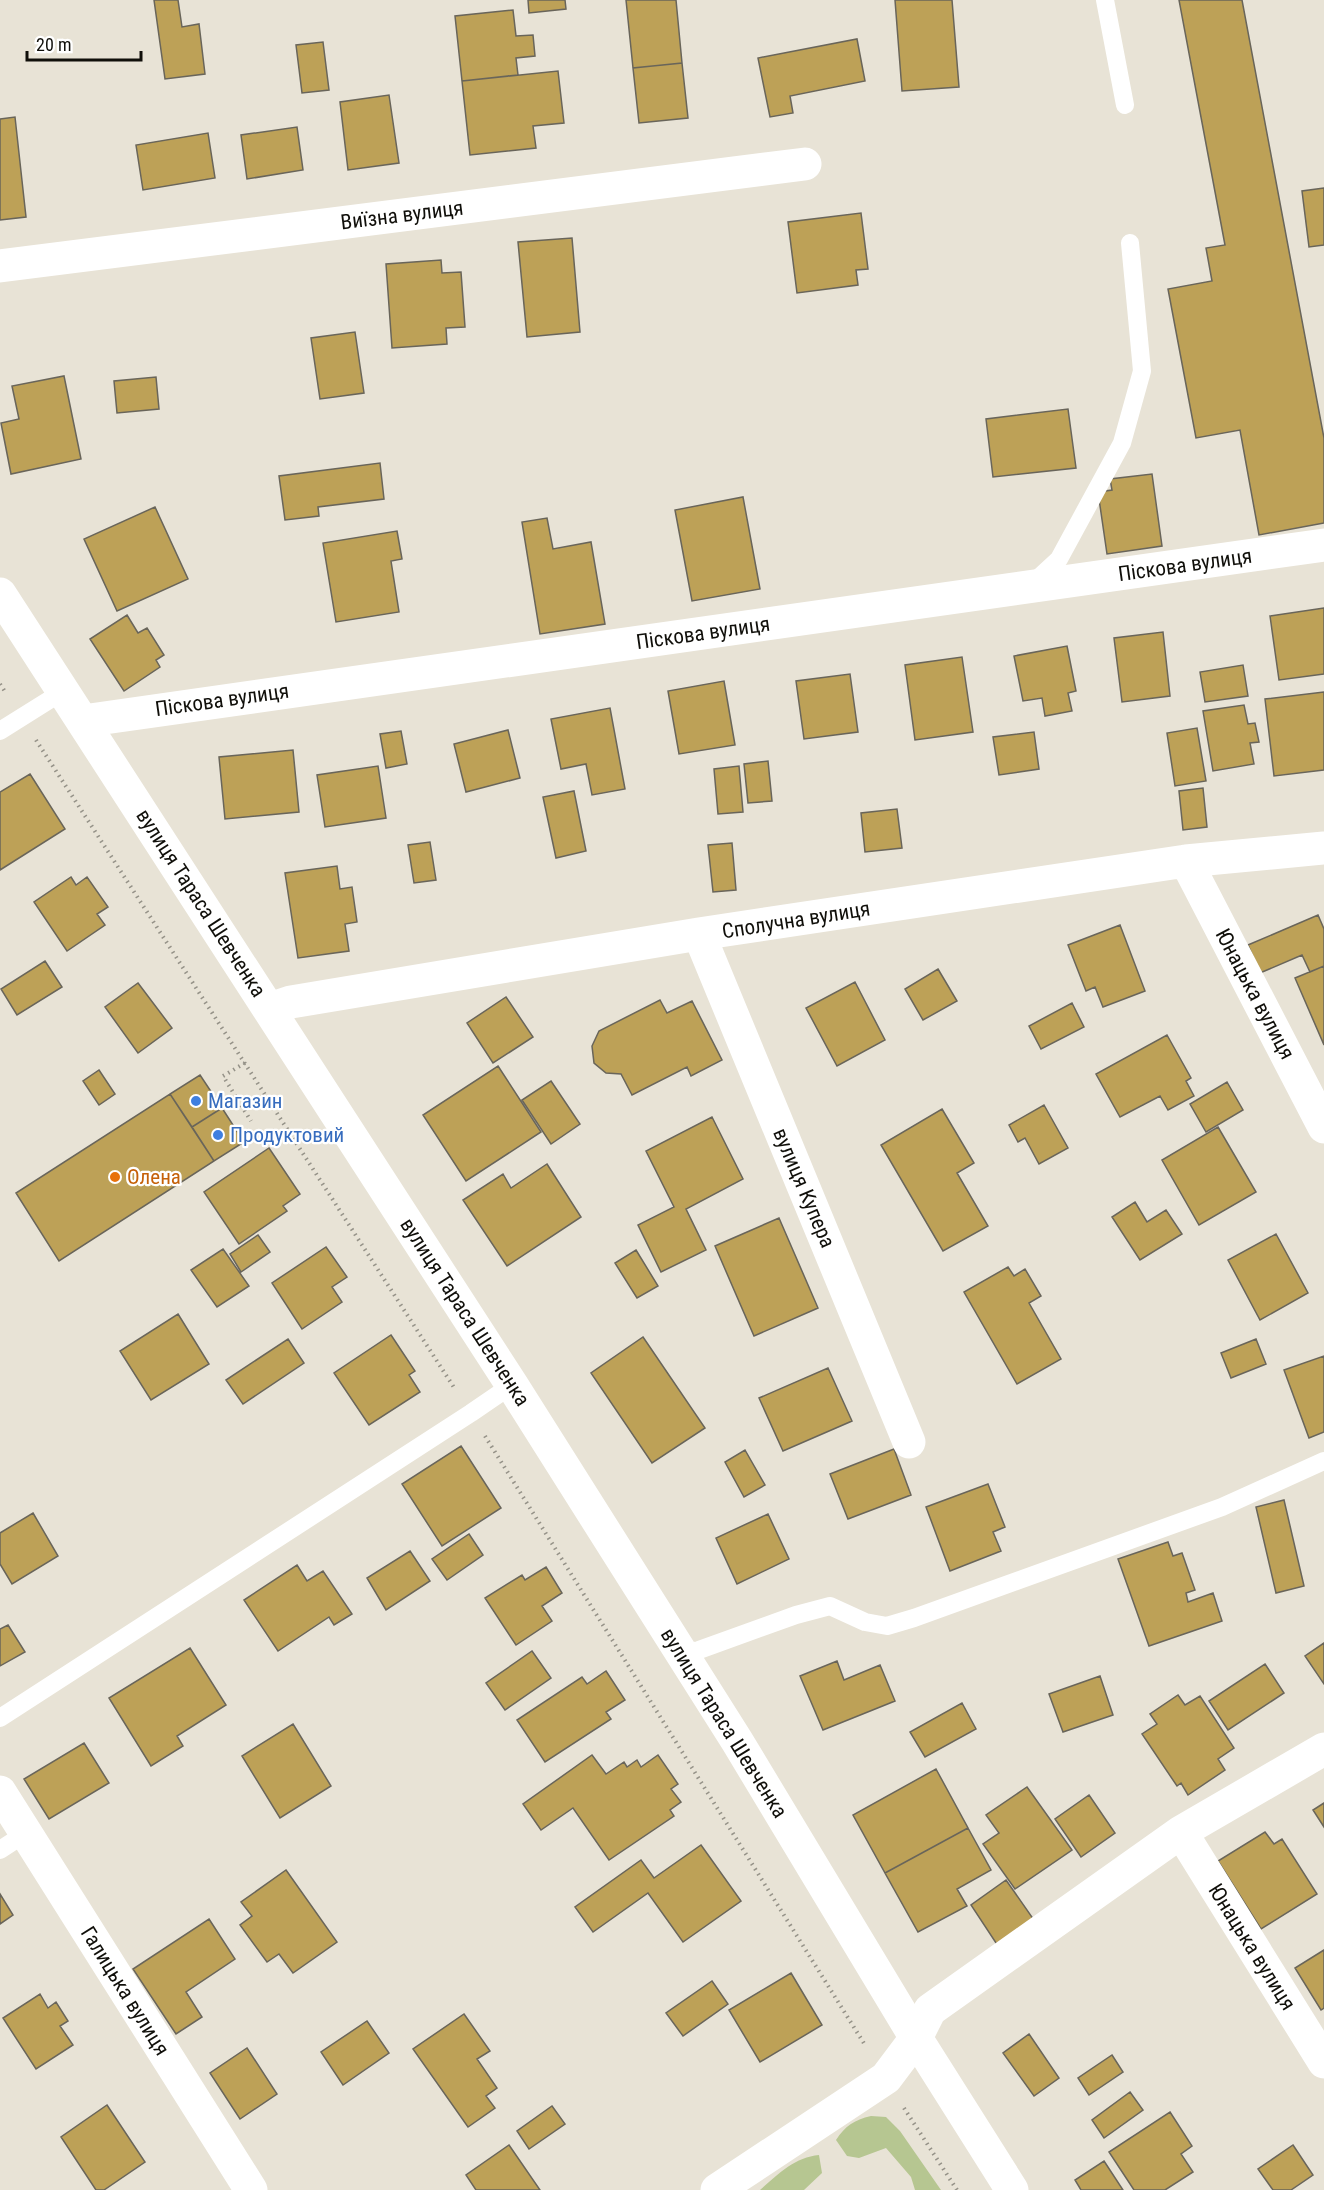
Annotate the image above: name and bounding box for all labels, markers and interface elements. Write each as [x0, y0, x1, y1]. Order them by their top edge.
scale bar [27, 24, 141, 62]
text: 20 m [36, 34, 71, 55]
street label: Виїзна вулиця [339, 196, 465, 234]
street label: Піскова вулиця [1117, 544, 1253, 586]
street label: Піскова вулиця [635, 612, 771, 654]
street label: Піскова вулиця [154, 679, 290, 721]
street label: вулиця Тараса Шевченка [131, 805, 271, 1001]
street label: Сполучна вулиця [720, 896, 872, 944]
street label: Юнацька вулиця [1211, 925, 1299, 1063]
place label: Магазин [208, 1089, 283, 1113]
marker: Магазин [189, 1094, 203, 1108]
place label: Продуктовий [230, 1123, 344, 1147]
street label: вулиця Купера [768, 1125, 840, 1251]
marker: Продуктовий [211, 1128, 225, 1142]
place label: Олена [127, 1165, 181, 1189]
marker: Олена [108, 1170, 122, 1184]
street label: вулиця Тараса Шевченка [395, 1214, 535, 1410]
street label: вулиця Тараса Шевченка [656, 1624, 792, 1822]
street label: Юнацька вулиця [1204, 1879, 1300, 2015]
street label: Галицька вулиця [76, 1922, 174, 2060]

